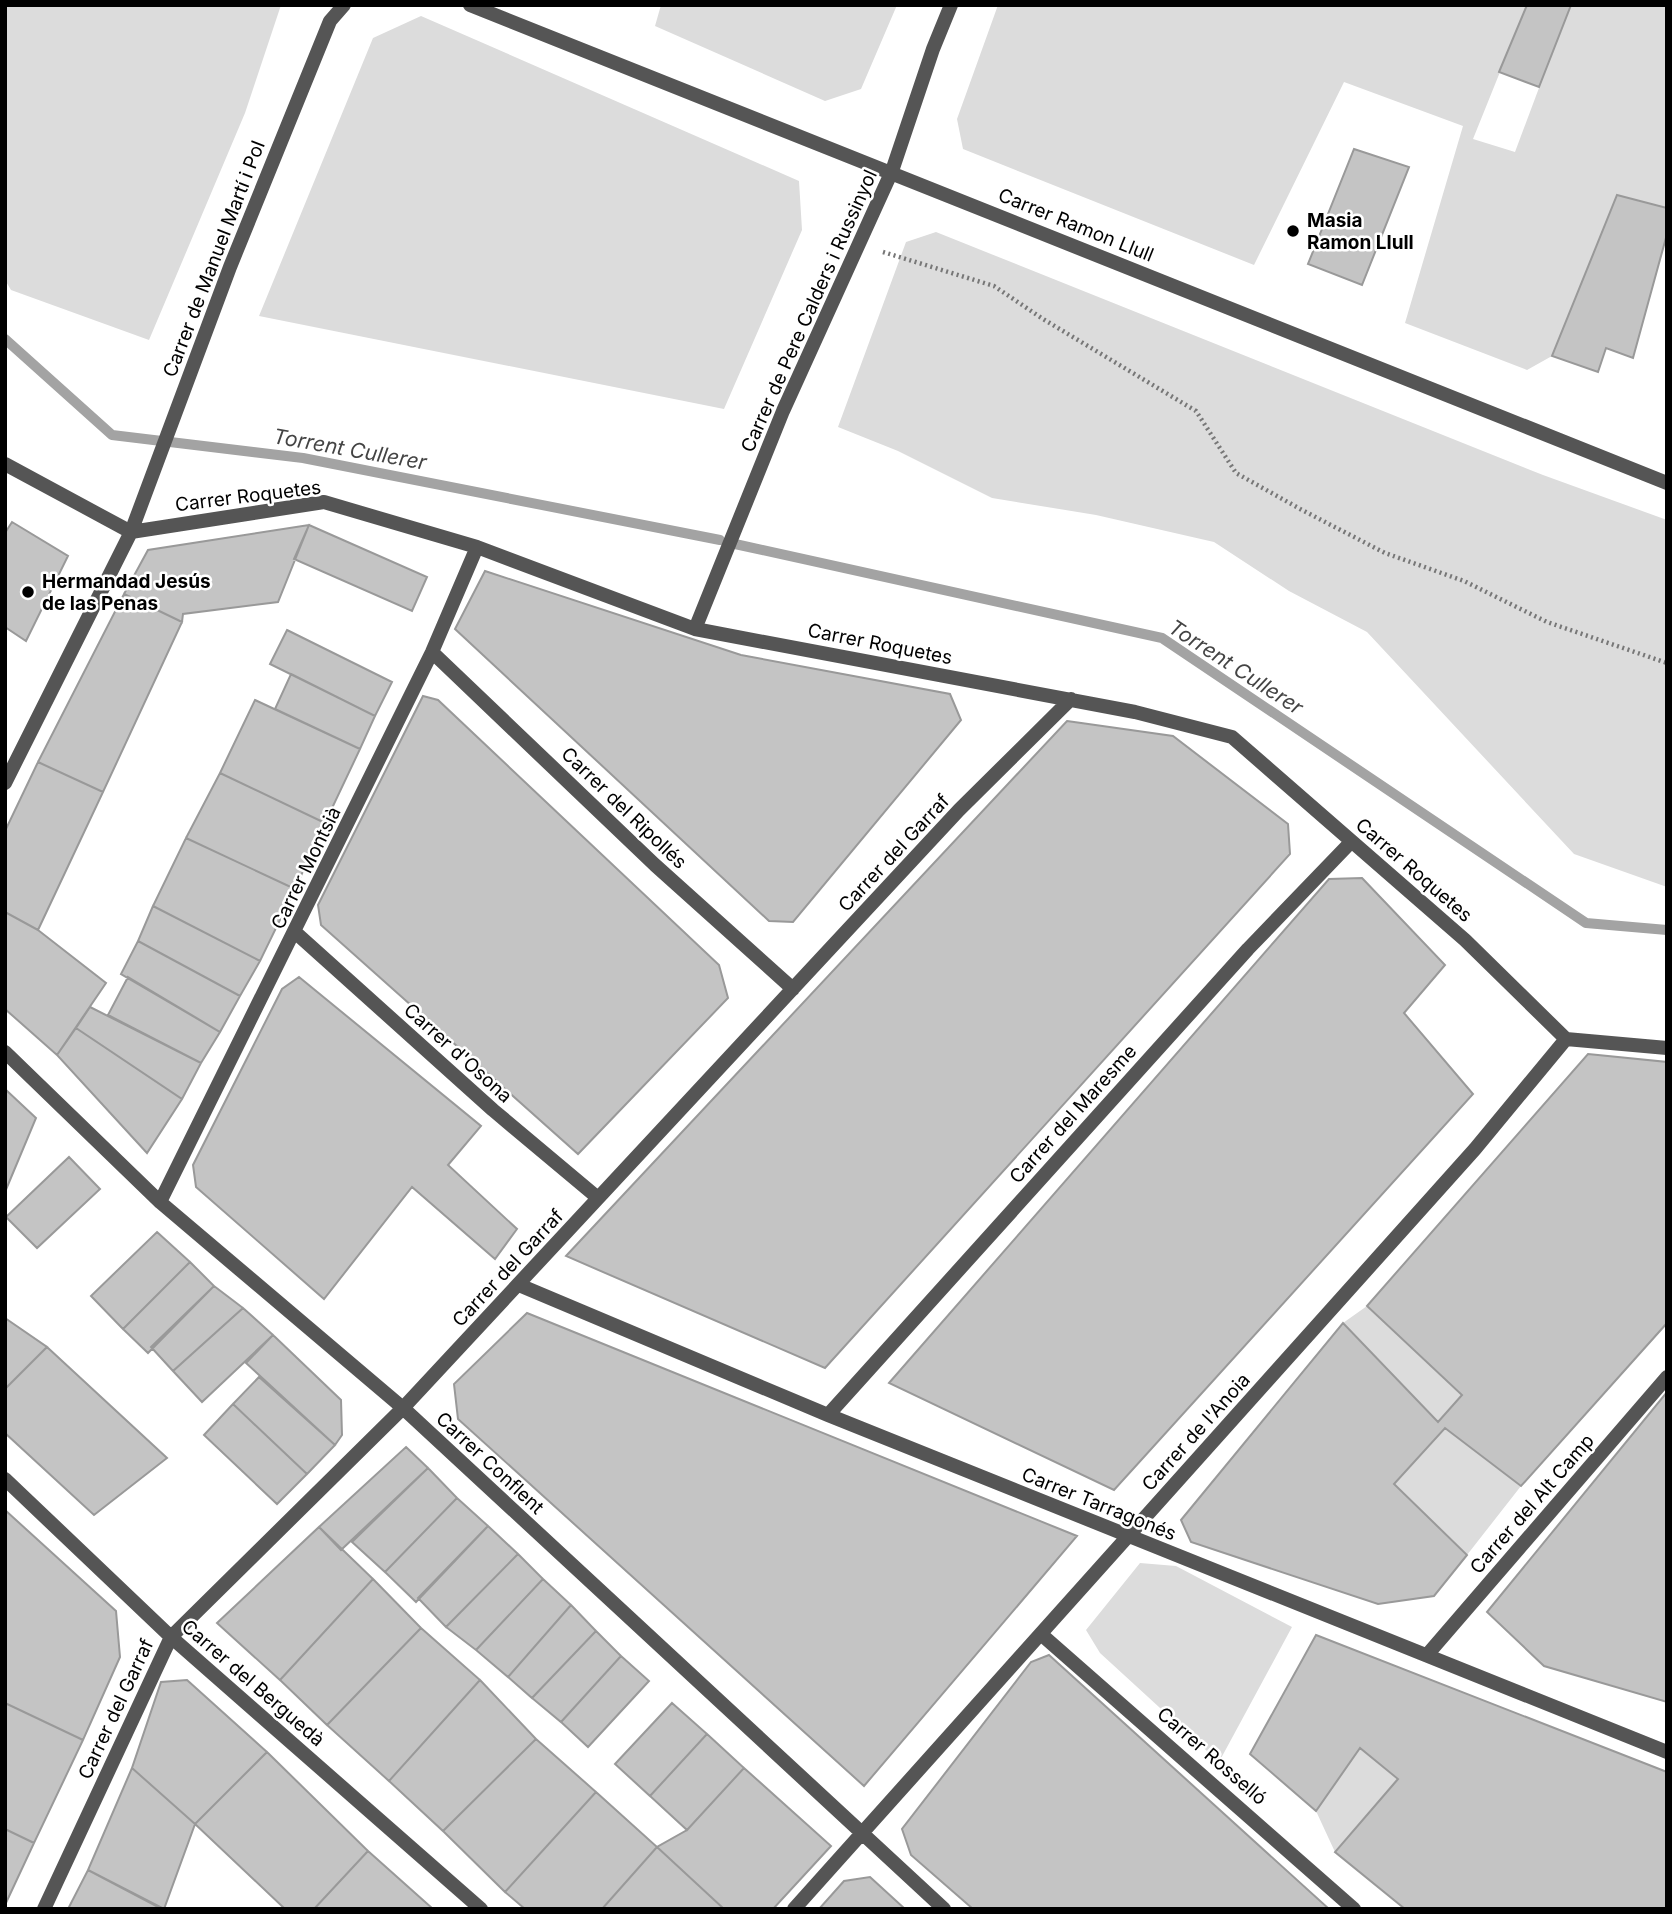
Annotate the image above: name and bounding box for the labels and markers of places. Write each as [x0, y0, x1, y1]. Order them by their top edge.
place label: Masia Ramon Llull [1307, 209, 1414, 254]
marker: Masia Ramon Llull [1285, 223, 1301, 239]
place label: Hermandad Jesús de las Penas [42, 570, 211, 615]
marker: Hermandad Jesús de las Penas [20, 584, 36, 600]

